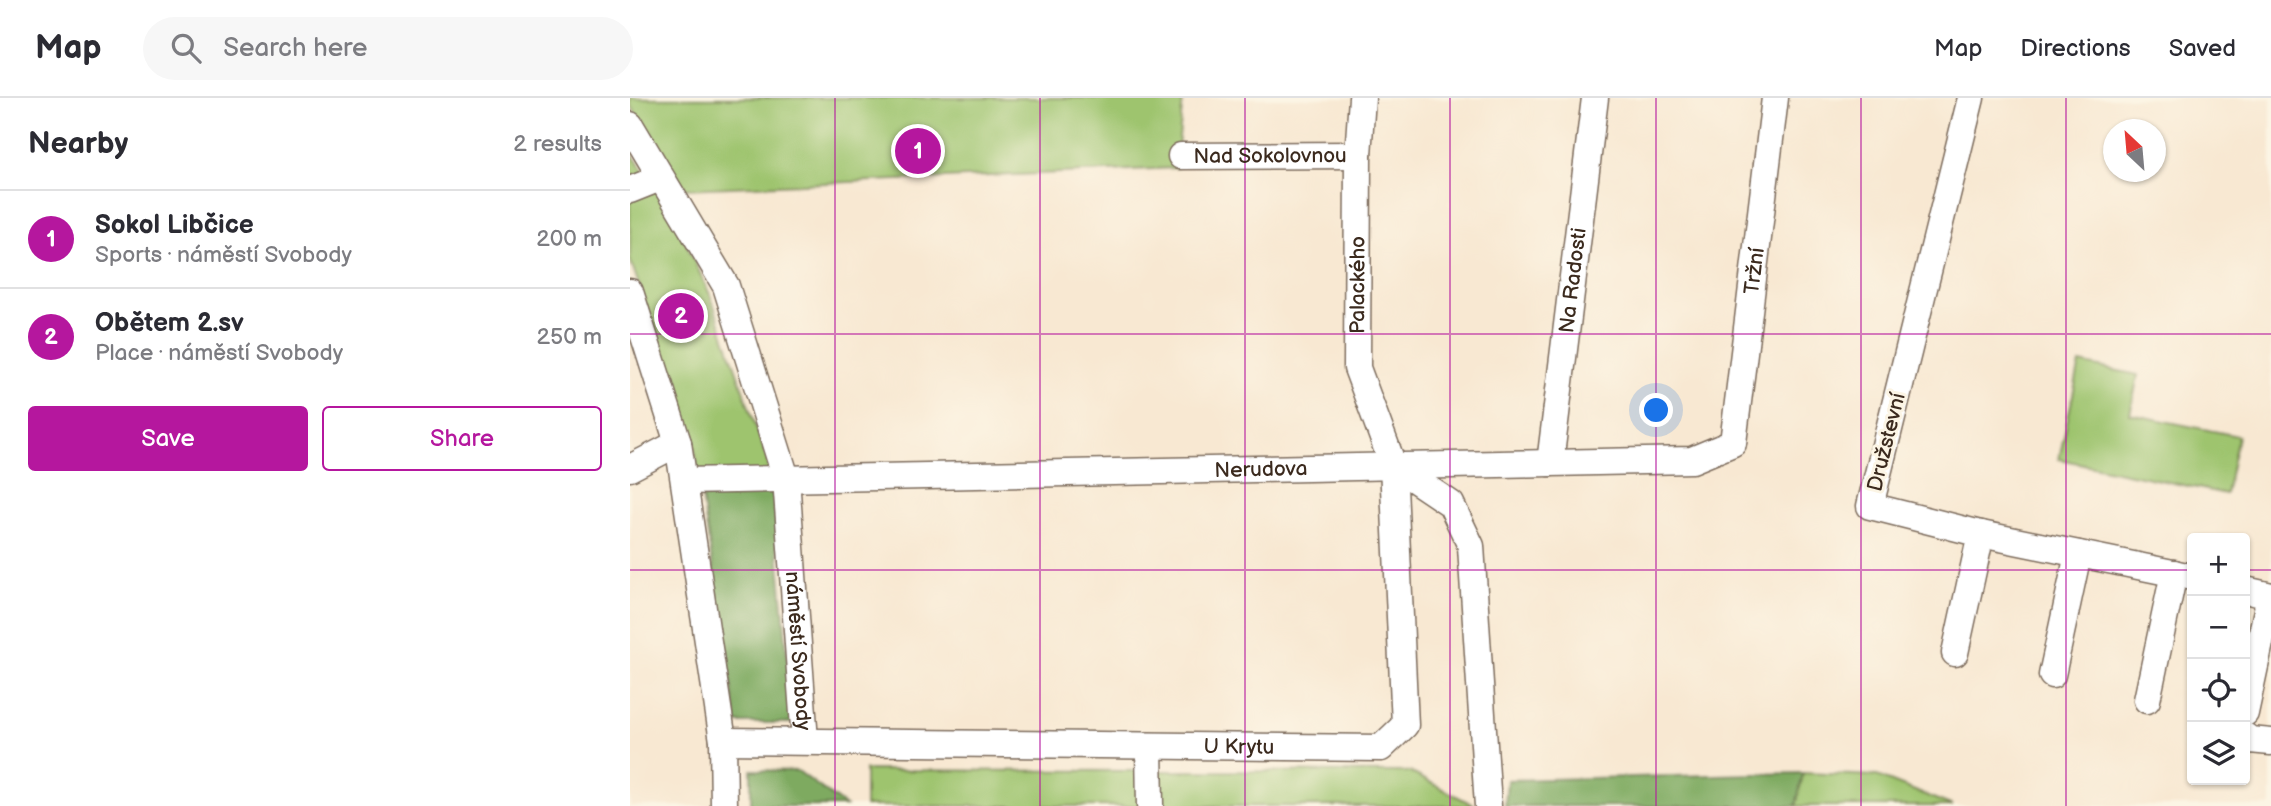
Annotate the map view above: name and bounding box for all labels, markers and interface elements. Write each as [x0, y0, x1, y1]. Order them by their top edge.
search box [143, 17, 633, 80]
text: Map [35, 28, 101, 68]
icon: search [167, 29, 205, 67]
text: Search here [223, 33, 367, 64]
text: Map [1934, 34, 1982, 63]
text: Directions [2020, 34, 2131, 63]
text: Saved [2169, 34, 2236, 63]
north arrow [2103, 119, 2166, 182]
pin: 1 [895, 125, 941, 177]
text: Nearby [28, 126, 128, 162]
text: 2 results [513, 130, 602, 158]
street label: Nad Sokolovnou [1193, 143, 1347, 169]
text: Sokol Libčice [95, 210, 254, 241]
text: 1 [46, 225, 56, 253]
text: 200 m [536, 225, 602, 253]
street label: Na Radosti [1554, 226, 1592, 335]
street label: Palackého [1345, 236, 1371, 334]
text: Sports · náměstí Svobody [95, 241, 352, 269]
street label: Tržní [1739, 245, 1770, 296]
pin: 2 [658, 290, 704, 342]
text: Obětem 2.sv [95, 308, 244, 339]
text: 2 [44, 323, 58, 351]
text: 250 m [536, 323, 602, 351]
text: Place · náměstí Svobody [95, 339, 343, 367]
street label: Družstevní [1862, 389, 1911, 494]
your location [1639, 393, 1673, 427]
button: Save [28, 406, 308, 471]
button: Share [322, 406, 602, 471]
street label: Nerudova [1214, 456, 1308, 483]
map controls [2187, 533, 2250, 785]
button: + [2187, 533, 2250, 596]
street label: náměstí Svobody [780, 570, 816, 732]
button: − [2187, 596, 2250, 659]
button: locate [2187, 659, 2250, 722]
button: layers [2187, 722, 2250, 785]
street label: U Krytu [1203, 734, 1274, 760]

